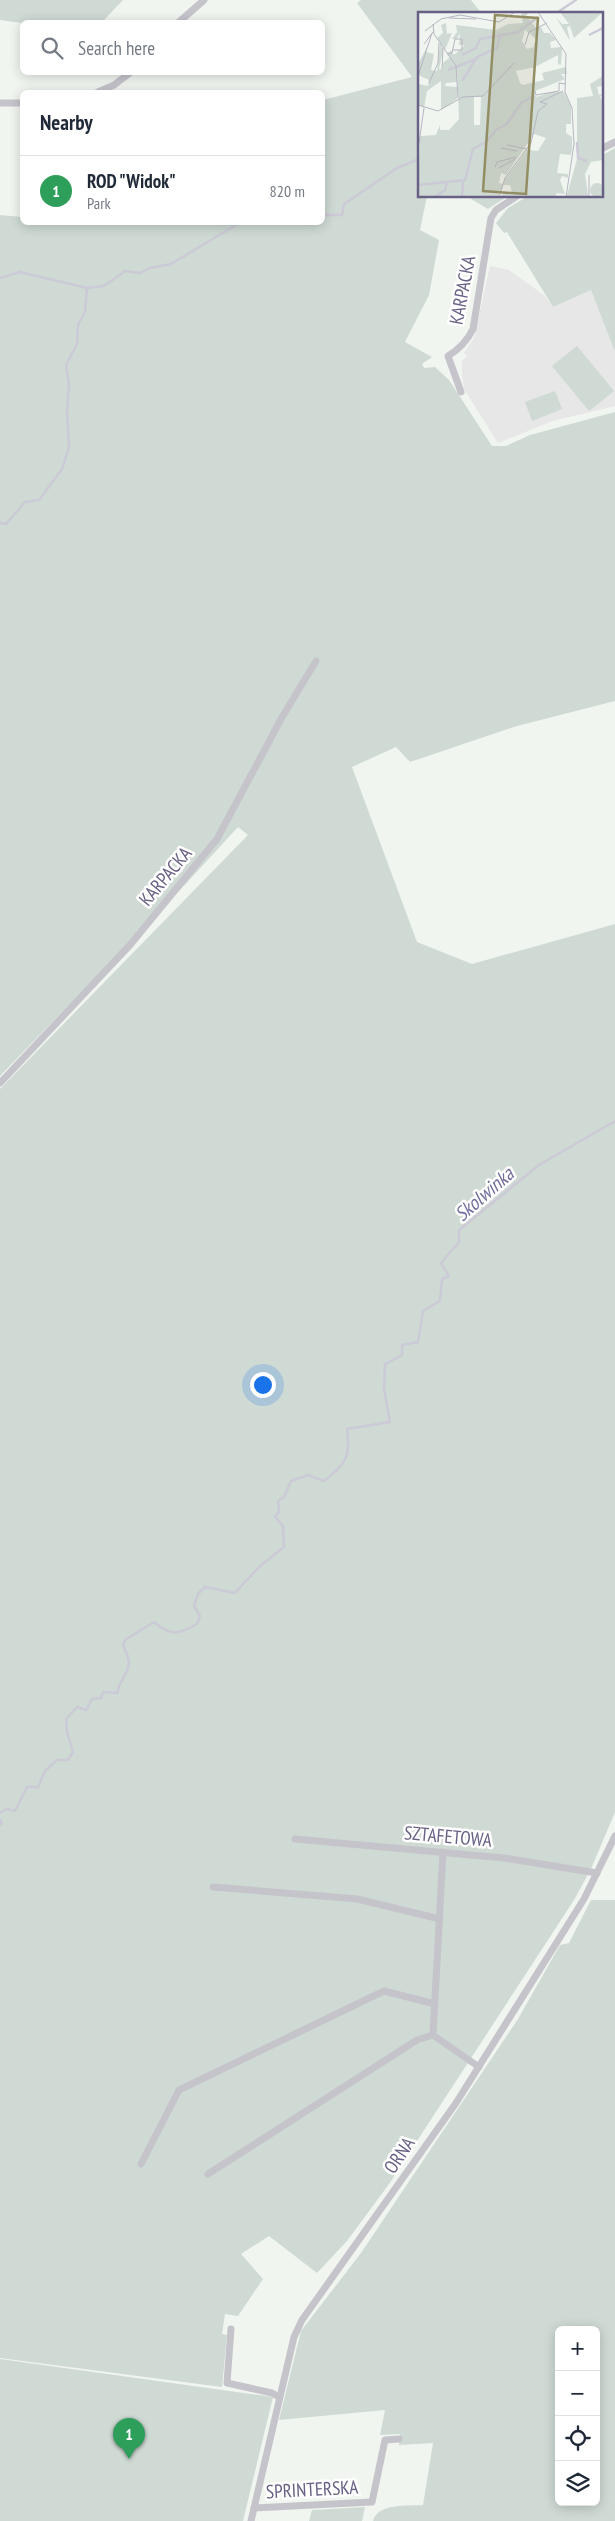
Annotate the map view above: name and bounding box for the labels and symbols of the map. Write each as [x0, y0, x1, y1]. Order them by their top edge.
inset map [418, 12, 602, 198]
street label: KARPACKA [444, 253, 480, 327]
street label: KARPACKA [133, 842, 197, 910]
water label: Skolwinka [449, 1161, 520, 1227]
your location [250, 1372, 276, 1398]
street label: SZTAFETOWA [403, 1820, 493, 1852]
street label: ORNA [378, 2132, 420, 2178]
pin: 1 [113, 2418, 145, 2459]
street label: SPRINTERSKA [265, 2475, 359, 2503]

